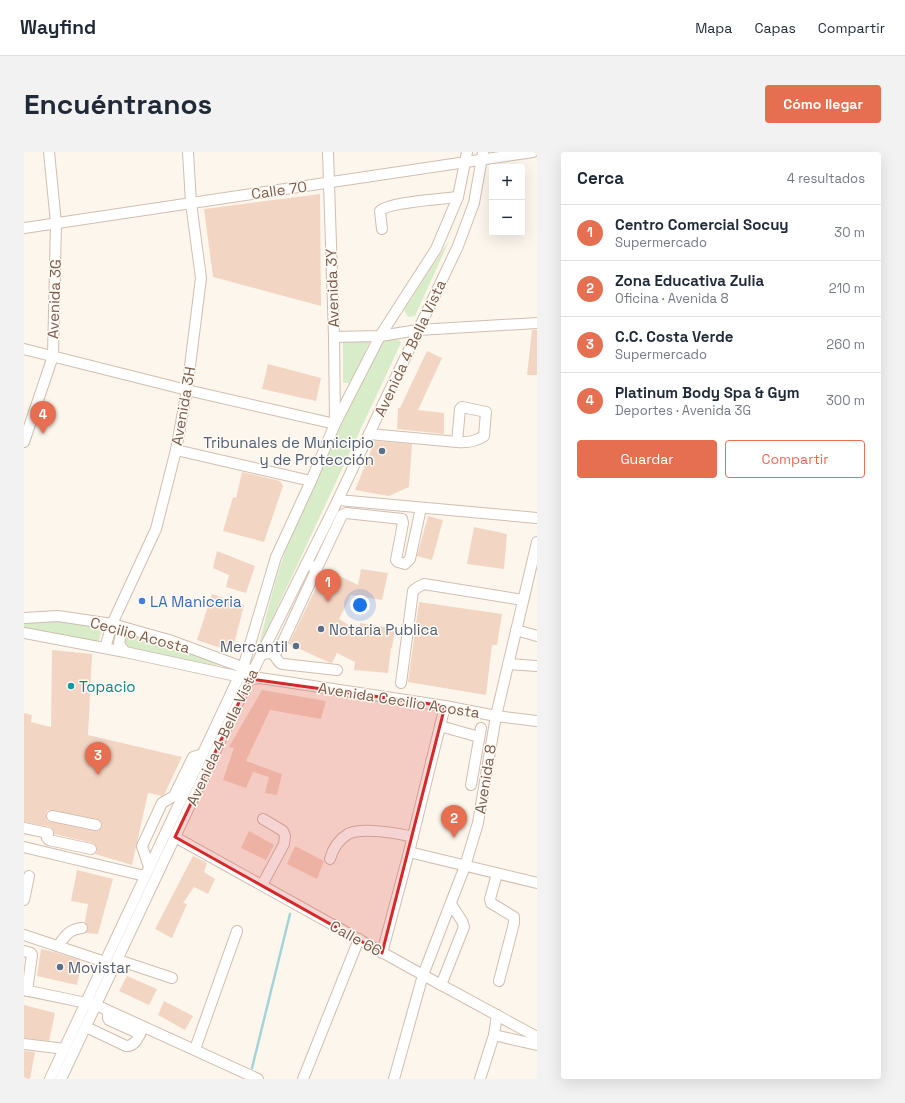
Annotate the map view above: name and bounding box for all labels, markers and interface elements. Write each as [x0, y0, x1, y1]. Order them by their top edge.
text: Wayfind [20, 15, 96, 40]
text: Mapa [695, 19, 732, 37]
text: Capas [754, 19, 796, 37]
text: Compartir [818, 19, 885, 37]
button: Cómo llegar [765, 85, 881, 123]
text: Encuéntranos [24, 86, 212, 122]
map controls [489, 164, 525, 236]
button: + [489, 164, 525, 200]
text: Cerca [577, 167, 624, 189]
text: 4 resultados [787, 170, 865, 187]
street label: Calle 70 [250, 177, 308, 203]
button: − [489, 200, 525, 236]
text: Centro Comercial Socuy [615, 215, 789, 234]
text: 1 [587, 224, 593, 241]
text: 30 m [834, 224, 865, 241]
text: Supermercado [615, 234, 707, 251]
street label: Avenida 3Y [321, 248, 343, 328]
street label: Avenida 3G [43, 259, 65, 339]
text: Zona Educativa Zulia [615, 271, 764, 290]
street label: Avenida 4 Bella Vista [370, 276, 450, 419]
text: 2 [586, 280, 594, 297]
text: 210 m [829, 280, 865, 297]
text: Oficina · Avenida 8 [615, 290, 729, 307]
text: C.C. Costa Verde [615, 327, 733, 346]
text: 3 [586, 336, 594, 353]
text: 260 m [826, 336, 865, 353]
text: Supermercado [615, 346, 707, 363]
street label: Avenida 3H [167, 365, 199, 447]
text: Platinum Body Spa & Gym [615, 383, 800, 402]
text: 4 [586, 392, 594, 409]
text: 300 m [826, 392, 865, 409]
pin: 4 [30, 401, 56, 434]
text: Deportes · Avenida 3G [615, 402, 751, 419]
place label: Tribunales de Municipio y de Protección [203, 433, 374, 469]
button: Guardar [577, 440, 717, 478]
button: Compartir [725, 440, 865, 478]
marker: Tribunales de Municipio y de Protección [377, 446, 387, 456]
pin: 1 [315, 569, 341, 602]
place label: LA Maniceria [150, 592, 242, 611]
your location [350, 595, 370, 615]
marker: LA Maniceria [137, 596, 147, 606]
street label: Cecilio Acosta [88, 613, 192, 658]
place label: Notaria Publica [329, 620, 438, 639]
marker: Notaria Publica [316, 624, 326, 634]
place label: Mercantil [220, 637, 288, 656]
marker: Mercantil [291, 641, 301, 651]
street label: Avenida 4 Bella Vista [182, 665, 262, 808]
place label: Topacio [79, 677, 136, 696]
street label: Avenida Cecilio Acosta [317, 678, 481, 722]
marker: Topacio [66, 681, 76, 691]
pin: 3 [85, 742, 111, 775]
street label: Avenida 8 [470, 743, 500, 815]
pin: 2 [441, 805, 467, 838]
street label: Calle 66 [327, 916, 385, 960]
place label: Movistar [68, 958, 131, 977]
marker: Movistar [55, 962, 65, 972]

